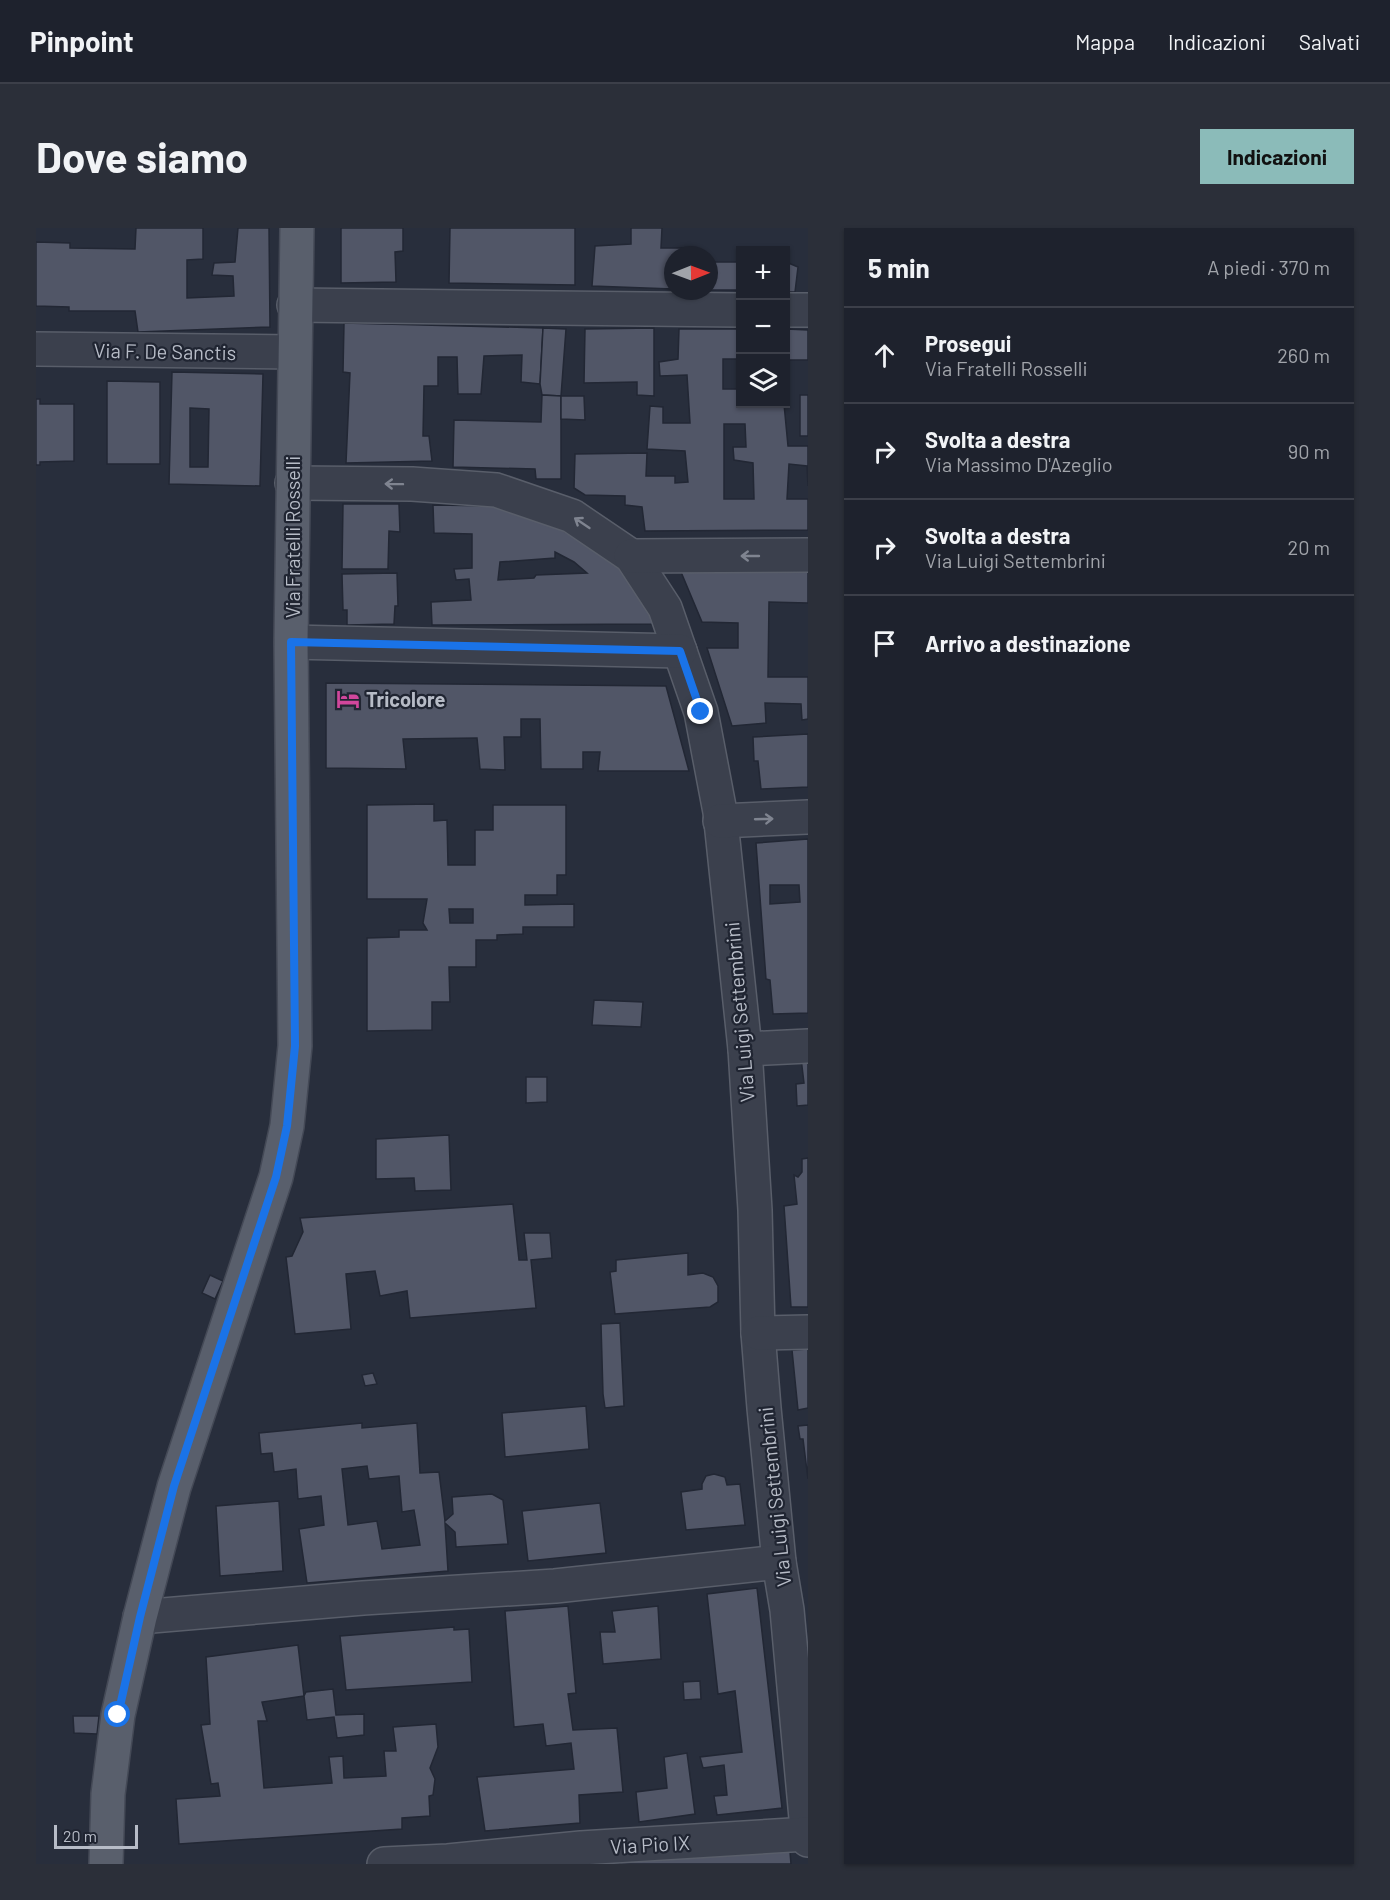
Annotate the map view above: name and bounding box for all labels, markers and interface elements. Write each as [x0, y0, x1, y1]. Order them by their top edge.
text: Pinpoint [30, 24, 134, 58]
text: Mappa [1075, 29, 1135, 54]
text: Indicazioni [1168, 29, 1266, 54]
text: Salvati [1299, 29, 1360, 54]
button: Indicazioni [1200, 129, 1354, 184]
text: Dove siamo [36, 131, 248, 181]
north arrow [664, 246, 718, 300]
map controls [736, 246, 790, 408]
button: + [736, 246, 790, 300]
text: 5 min [868, 252, 930, 283]
text: A piedi · 370 m [1207, 255, 1330, 279]
button: − [736, 300, 790, 354]
text: Prosegui [925, 330, 1011, 356]
street label: Via F. De Sanctis [94, 338, 236, 364]
icon: ahead [868, 339, 901, 372]
text: 260 m [1277, 343, 1330, 367]
button: layers [736, 354, 790, 408]
text: Via Fratelli Rosselli [925, 356, 1088, 380]
text: Svolta a destra [925, 426, 1070, 452]
icon: right [868, 435, 901, 468]
text: 90 m [1288, 439, 1330, 463]
text: Via Massimo D'Azeglio [925, 452, 1113, 476]
street label: Via Fratelli Rosselli [280, 456, 304, 618]
one-way arrow [384, 478, 404, 490]
one-way arrow [575, 517, 591, 529]
text: Svolta a destra [925, 522, 1070, 548]
icon: right [868, 531, 901, 564]
text: 20 m [1287, 535, 1330, 559]
text: Via Luigi Settembrini [925, 548, 1106, 572]
one-way arrow [740, 550, 760, 561]
icon: arrive [868, 627, 901, 660]
text: Arrivo a destinazione [925, 630, 1131, 656]
hotel icon: Tricolore [335, 686, 361, 712]
place label: Tricolore [366, 687, 445, 711]
route end [687, 698, 713, 724]
one-way arrow [754, 813, 774, 824]
street label: Via Luigi Settembrini [719, 921, 759, 1103]
street label: Via Luigi Settembrini [753, 1406, 795, 1588]
route start [104, 1701, 130, 1727]
scale bar [54, 1822, 138, 1850]
text: 20 m [63, 1826, 97, 1845]
street label: Via Pio IX [609, 1830, 691, 1858]

